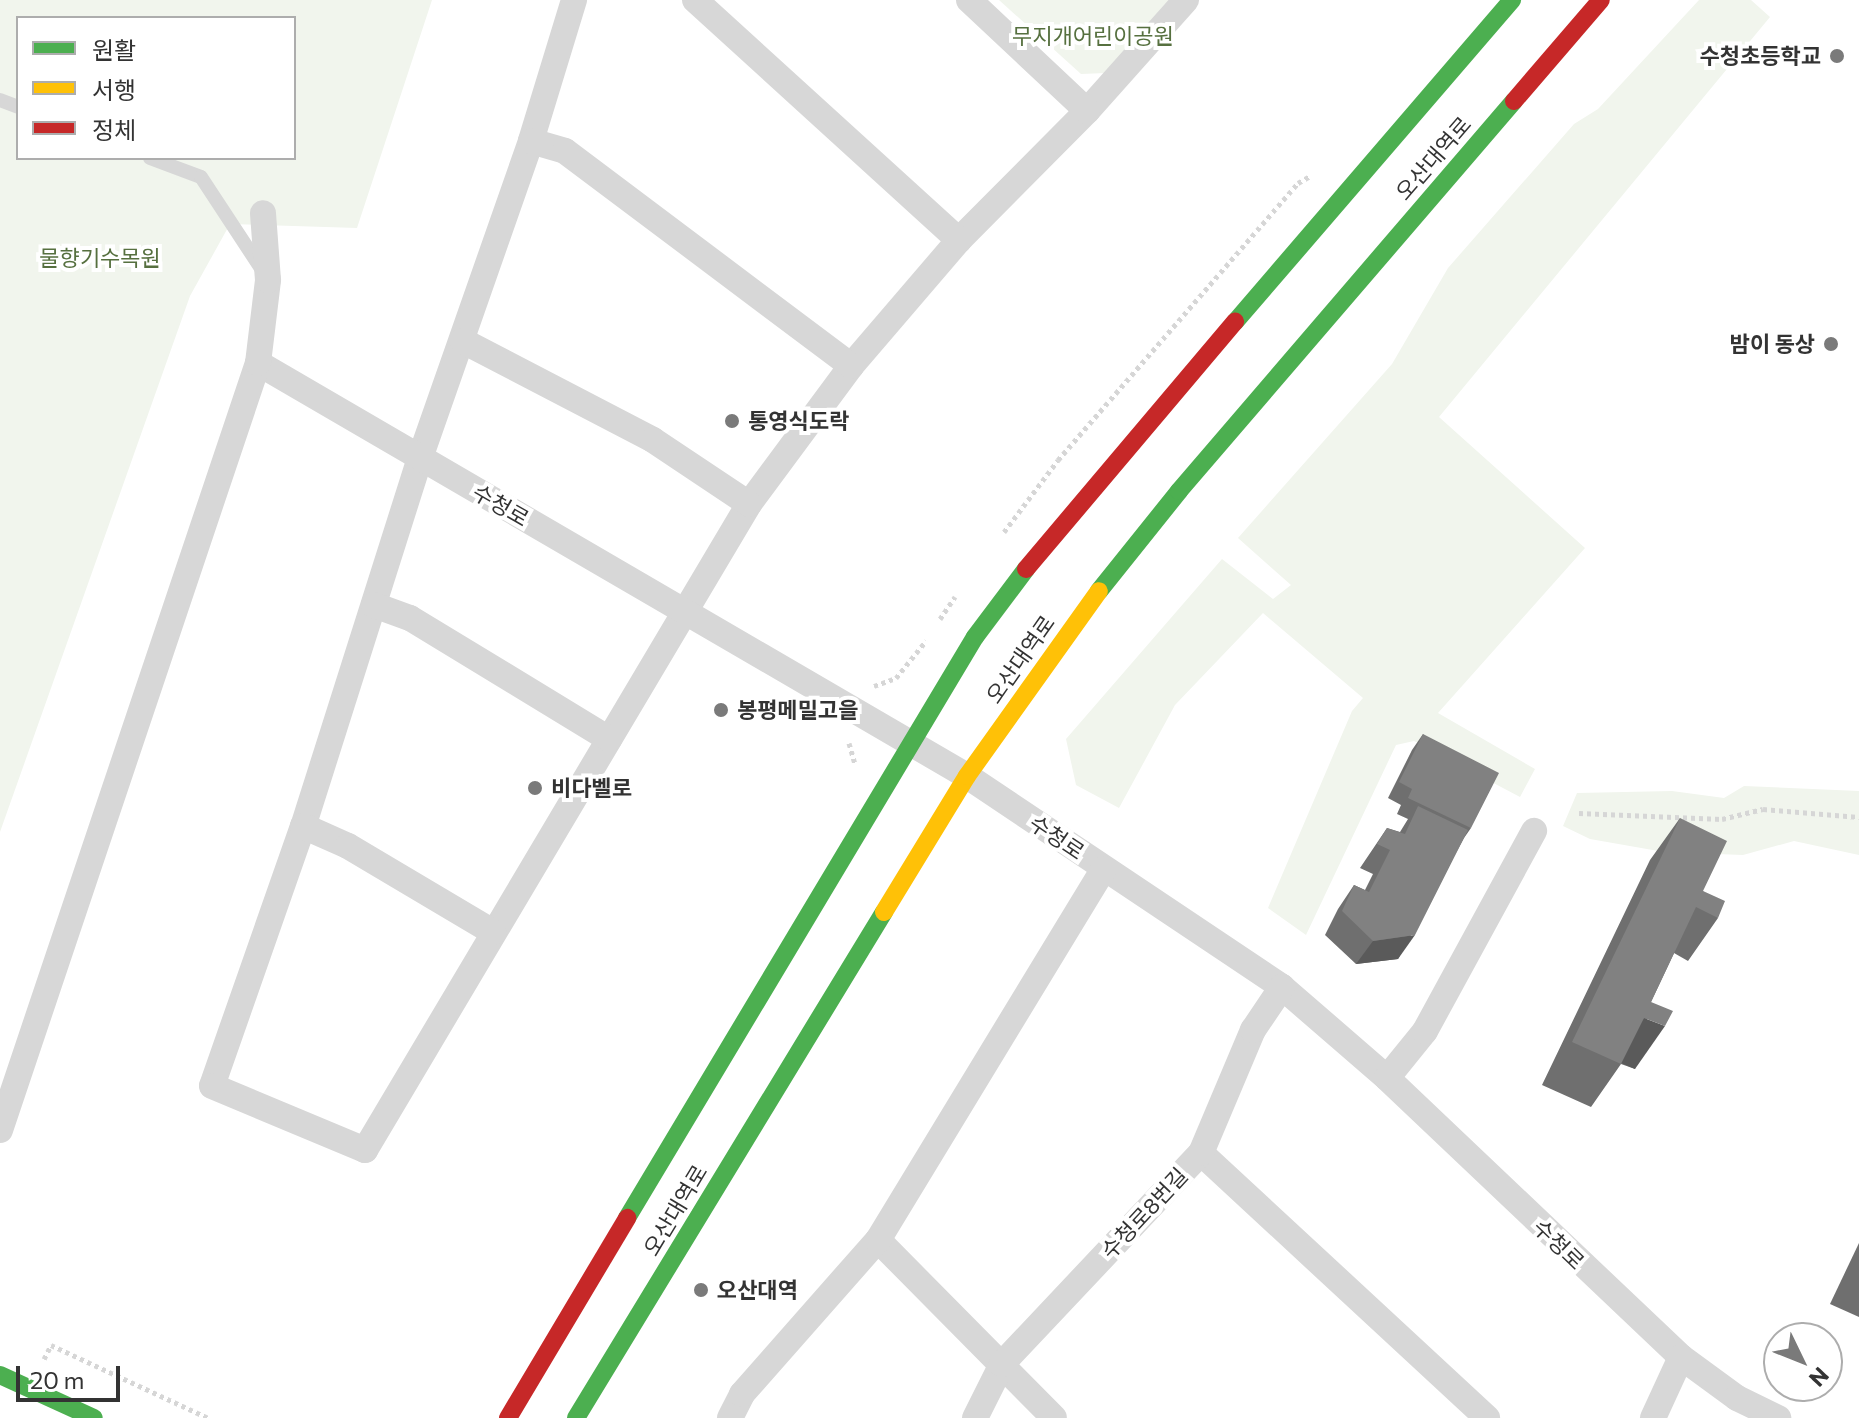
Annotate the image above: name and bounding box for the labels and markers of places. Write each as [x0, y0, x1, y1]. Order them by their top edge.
place label: 수청초등학교 [1700, 43, 1821, 69]
marker: 수청초등학교 [1828, 47, 1846, 65]
place label: 밤이 동상 [1730, 331, 1815, 357]
marker: 밤이 동상 [1822, 335, 1840, 353]
place label: 통영식도락 [748, 408, 849, 434]
marker: 통영식도락 [723, 412, 741, 430]
place label: 봉평메밀고을 [737, 697, 858, 723]
marker: 봉평메밀고을 [712, 701, 730, 719]
place label: 비다벨로 [551, 775, 632, 801]
marker: 비다벨로 [526, 779, 544, 797]
place label: 오산대역 [717, 1277, 798, 1303]
marker: 오산대역 [692, 1281, 710, 1299]

